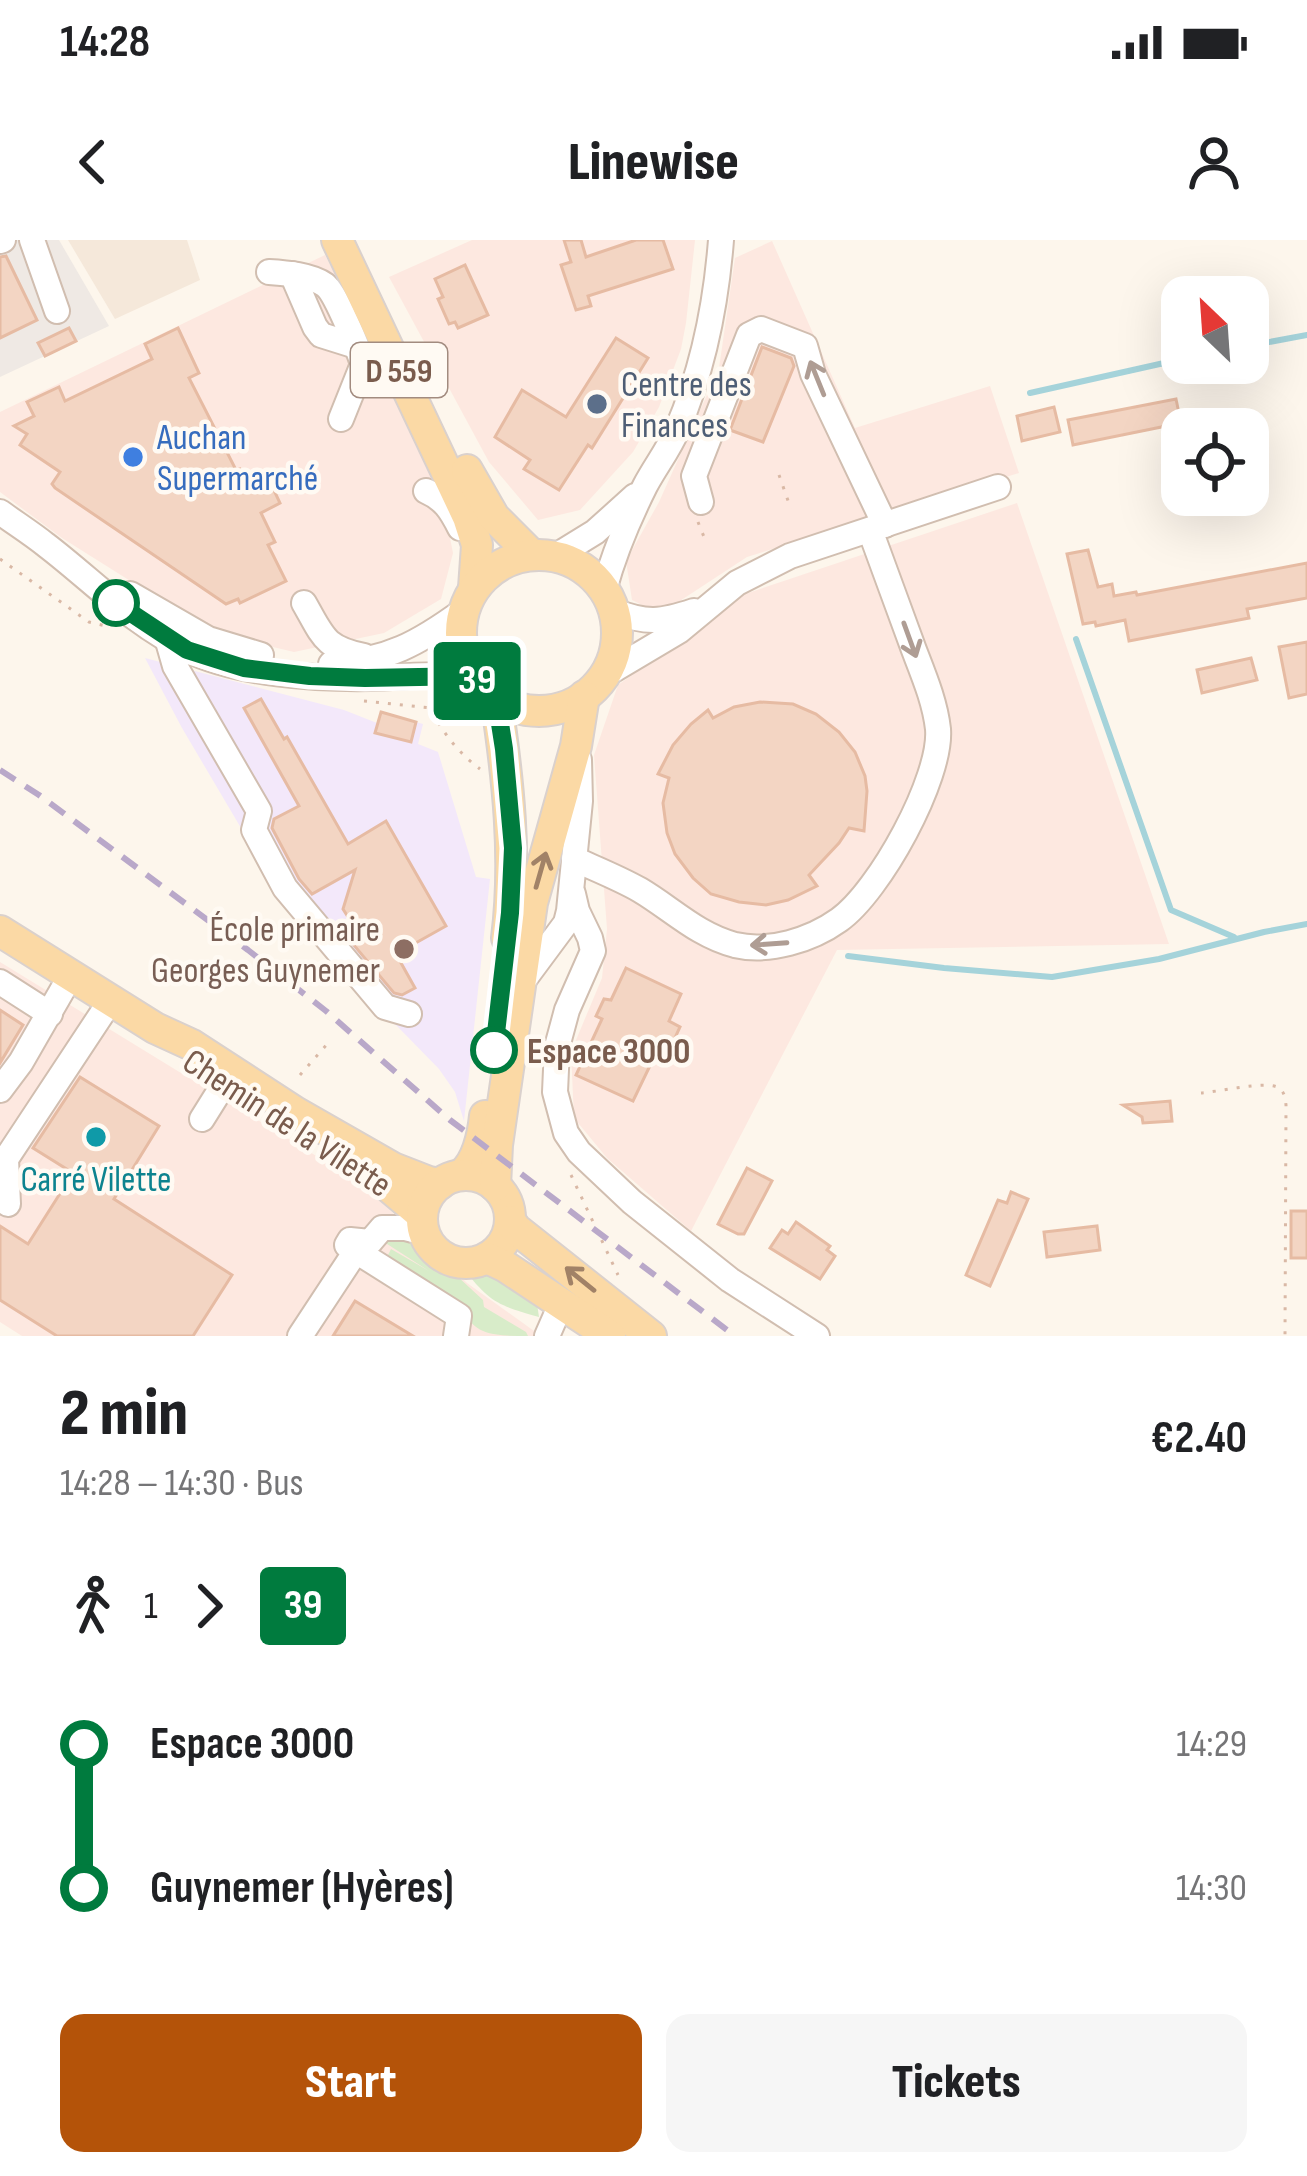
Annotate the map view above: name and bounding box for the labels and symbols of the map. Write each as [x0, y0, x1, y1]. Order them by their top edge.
north arrow [1161, 276, 1269, 384]
road number: D 559 [351, 343, 447, 397]
one-way arrow [805, 361, 826, 398]
place label: Centre des Finances [621, 364, 752, 448]
marker: Centre des Finances [584, 391, 610, 417]
place label: Auchan Supermarché [156, 417, 318, 501]
marker: Auchan Supermarché [120, 444, 146, 470]
unlabelled marker [94, 581, 138, 625]
one-way arrow [901, 620, 922, 657]
line badge: 39 [423, 642, 531, 720]
one-way arrow [531, 852, 553, 890]
place label: École primaire Georges Guynemer [151, 909, 380, 993]
one-way arrow [750, 933, 789, 956]
marker: École primaire Georges Guynemer [391, 936, 417, 962]
marker: Espace 3000 [472, 1028, 516, 1072]
place label: Espace 3000 [527, 1031, 690, 1074]
street label: Chemin de la Vilette [174, 1041, 399, 1207]
marker: Carré Vilette [83, 1124, 109, 1150]
place label: Carré Vilette [20, 1159, 172, 1202]
one-way arrow [565, 1266, 596, 1293]

